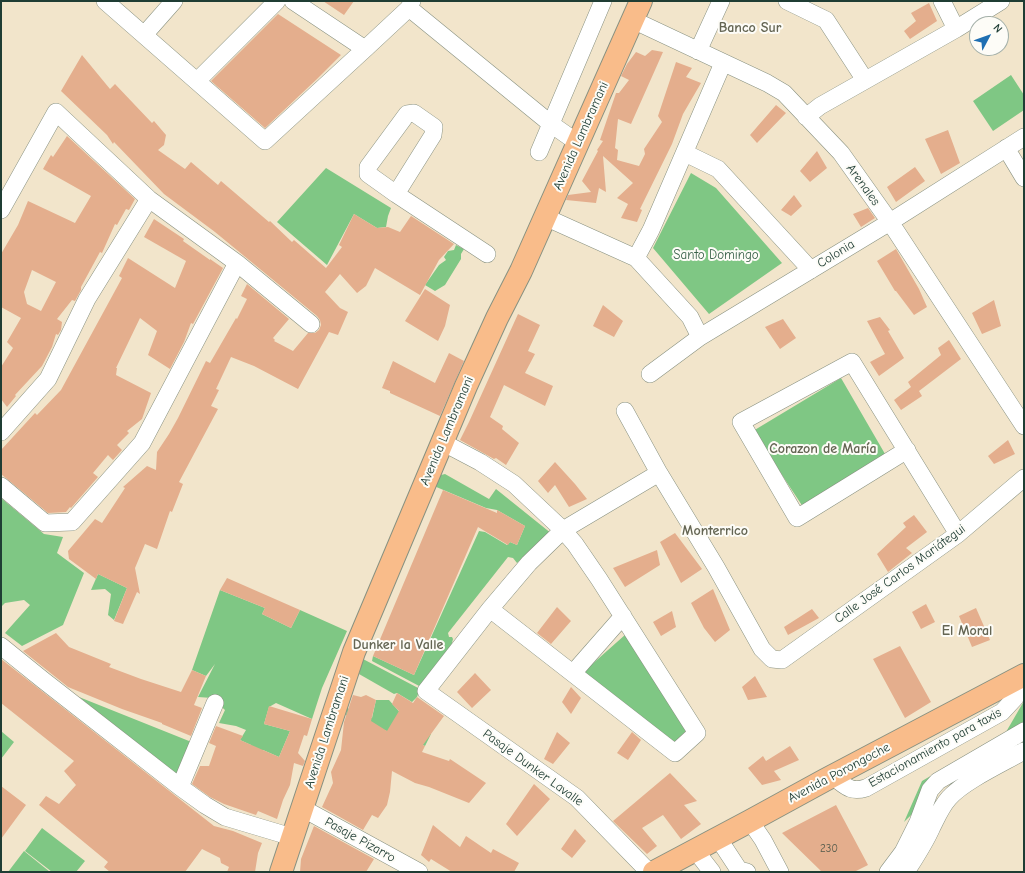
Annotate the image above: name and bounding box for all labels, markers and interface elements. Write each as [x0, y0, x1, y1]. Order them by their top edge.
north arrow [969, 16, 1009, 56]
district label: Banco Sur [719, 20, 781, 36]
text: N [990, 21, 1005, 35]
street label: Avenida Lambramani [550, 79, 612, 193]
street label: Arenales [843, 161, 883, 209]
street label: Colonia [814, 236, 858, 272]
park label: Santo Domingo [673, 247, 759, 263]
street label: Avenida Lambramani [417, 374, 477, 488]
district label: Corazon de María [769, 441, 877, 457]
street label: Calle José Carlos Mariátegui [831, 521, 969, 627]
district label: Monterrico [682, 523, 748, 539]
district label: El Moral [942, 623, 992, 639]
district label: Dunker la Valle [353, 637, 443, 653]
street label: Avenida Lambramani [301, 674, 353, 790]
street label: Estacionamiento para taxis [866, 705, 1004, 791]
street label: Pasaje Dunker Lavalle [480, 726, 586, 810]
street label: Avenida Porongoche [785, 739, 893, 807]
street label: Pasaje Pizarro [322, 814, 398, 866]
house number: 230 [820, 842, 838, 856]

